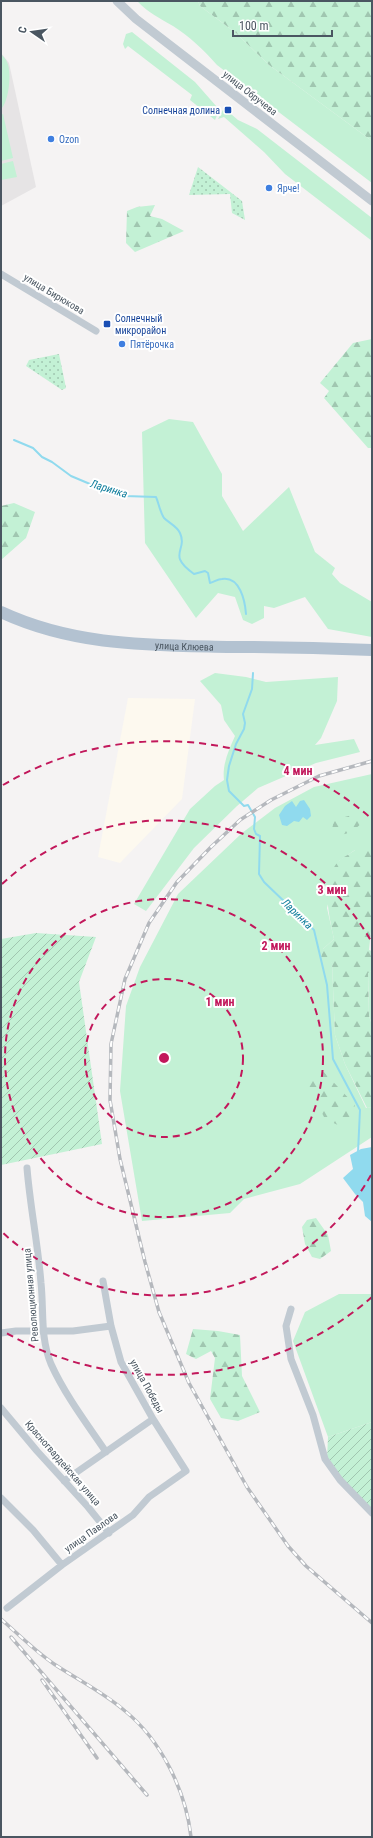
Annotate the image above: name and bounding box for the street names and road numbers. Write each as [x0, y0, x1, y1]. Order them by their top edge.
street label: улица Обручева [221, 68, 279, 118]
street label: улица Бирюкова [22, 272, 86, 316]
street label: улица Клюева [155, 639, 214, 652]
street label: Революционная улица [21, 1248, 41, 1342]
street label: улица Победы [128, 1357, 166, 1415]
street label: Красногвардейская улица [23, 1418, 103, 1508]
street label: улица Павлова [62, 1509, 120, 1554]

